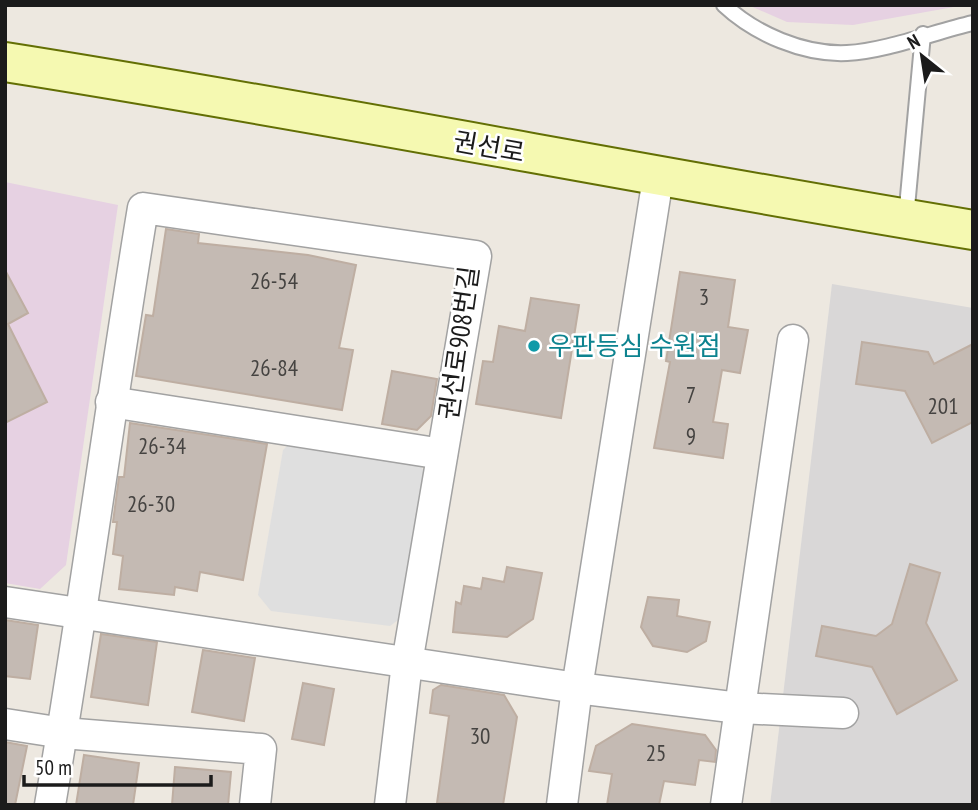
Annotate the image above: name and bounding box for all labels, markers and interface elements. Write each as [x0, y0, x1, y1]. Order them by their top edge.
north arrow [887, 21, 957, 91]
text: N [903, 28, 924, 54]
street label: 권선로 [451, 124, 527, 169]
street label: 권선로908번길 [431, 264, 486, 422]
house number: 26-54 [250, 266, 298, 295]
house number: 3 [699, 282, 709, 311]
place label: 우판등심 수원점 [548, 329, 721, 362]
marker: 우판등심 수원점 [526, 338, 542, 354]
house number: 26-84 [250, 353, 298, 382]
house number: 7 [686, 380, 696, 409]
house number: 201 [927, 391, 959, 420]
house number: 9 [686, 421, 696, 450]
house number: 26-34 [138, 431, 186, 460]
house number: 26-30 [127, 489, 175, 518]
house number: 30 [470, 721, 490, 750]
house number: 25 [646, 738, 666, 767]
scale bar [24, 744, 212, 788]
text: 50 m [35, 754, 72, 781]

